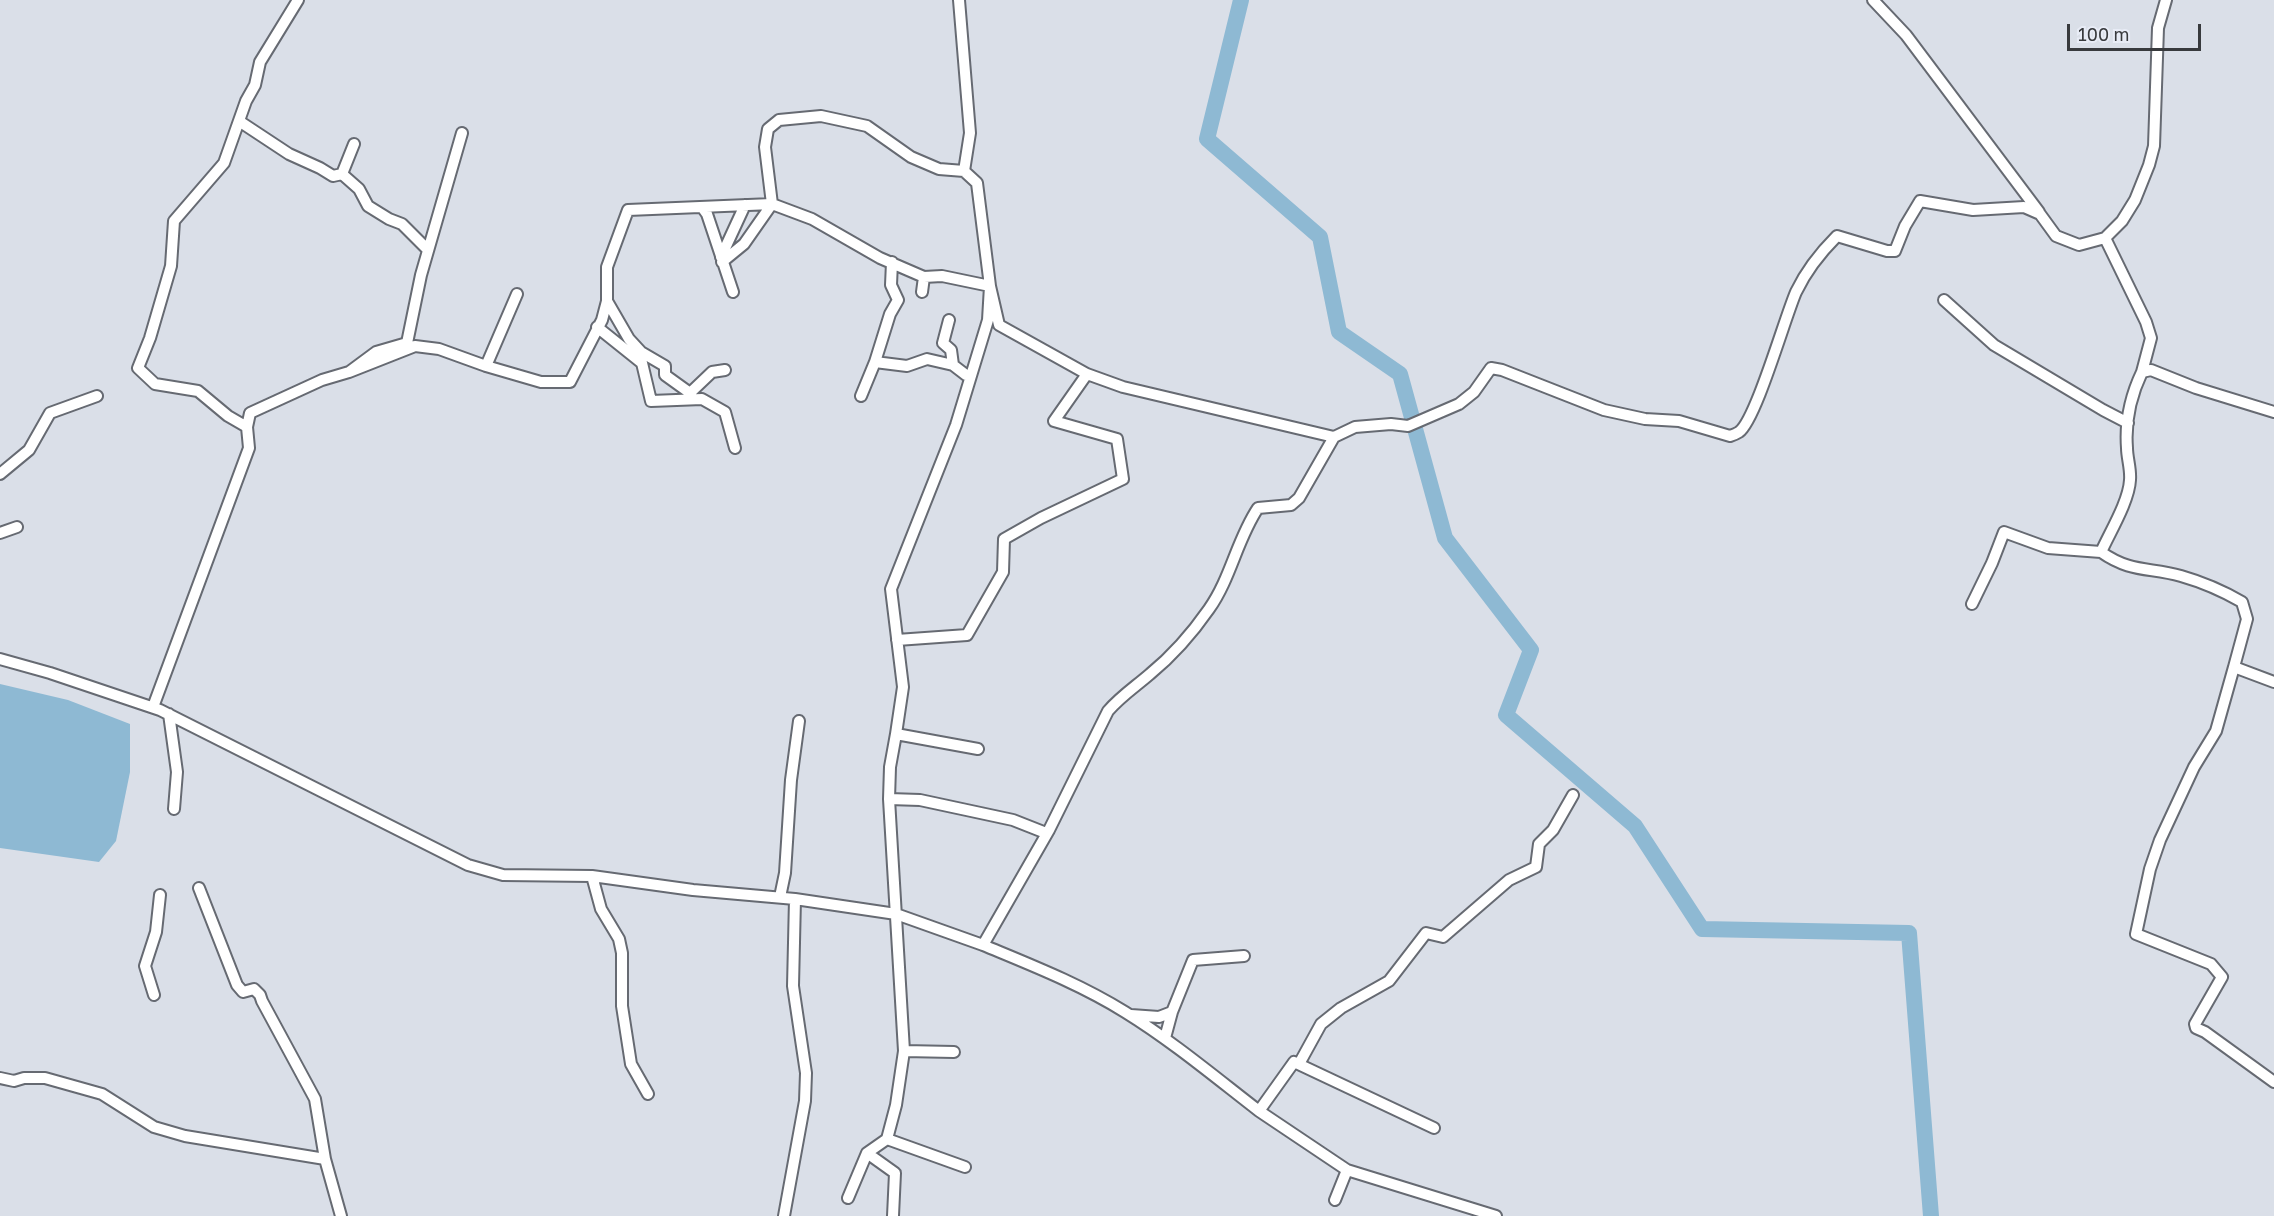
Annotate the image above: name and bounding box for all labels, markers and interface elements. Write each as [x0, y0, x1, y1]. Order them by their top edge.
scale bar [2070, 12, 2204, 50]
text: 100 m [2078, 23, 2129, 45]

